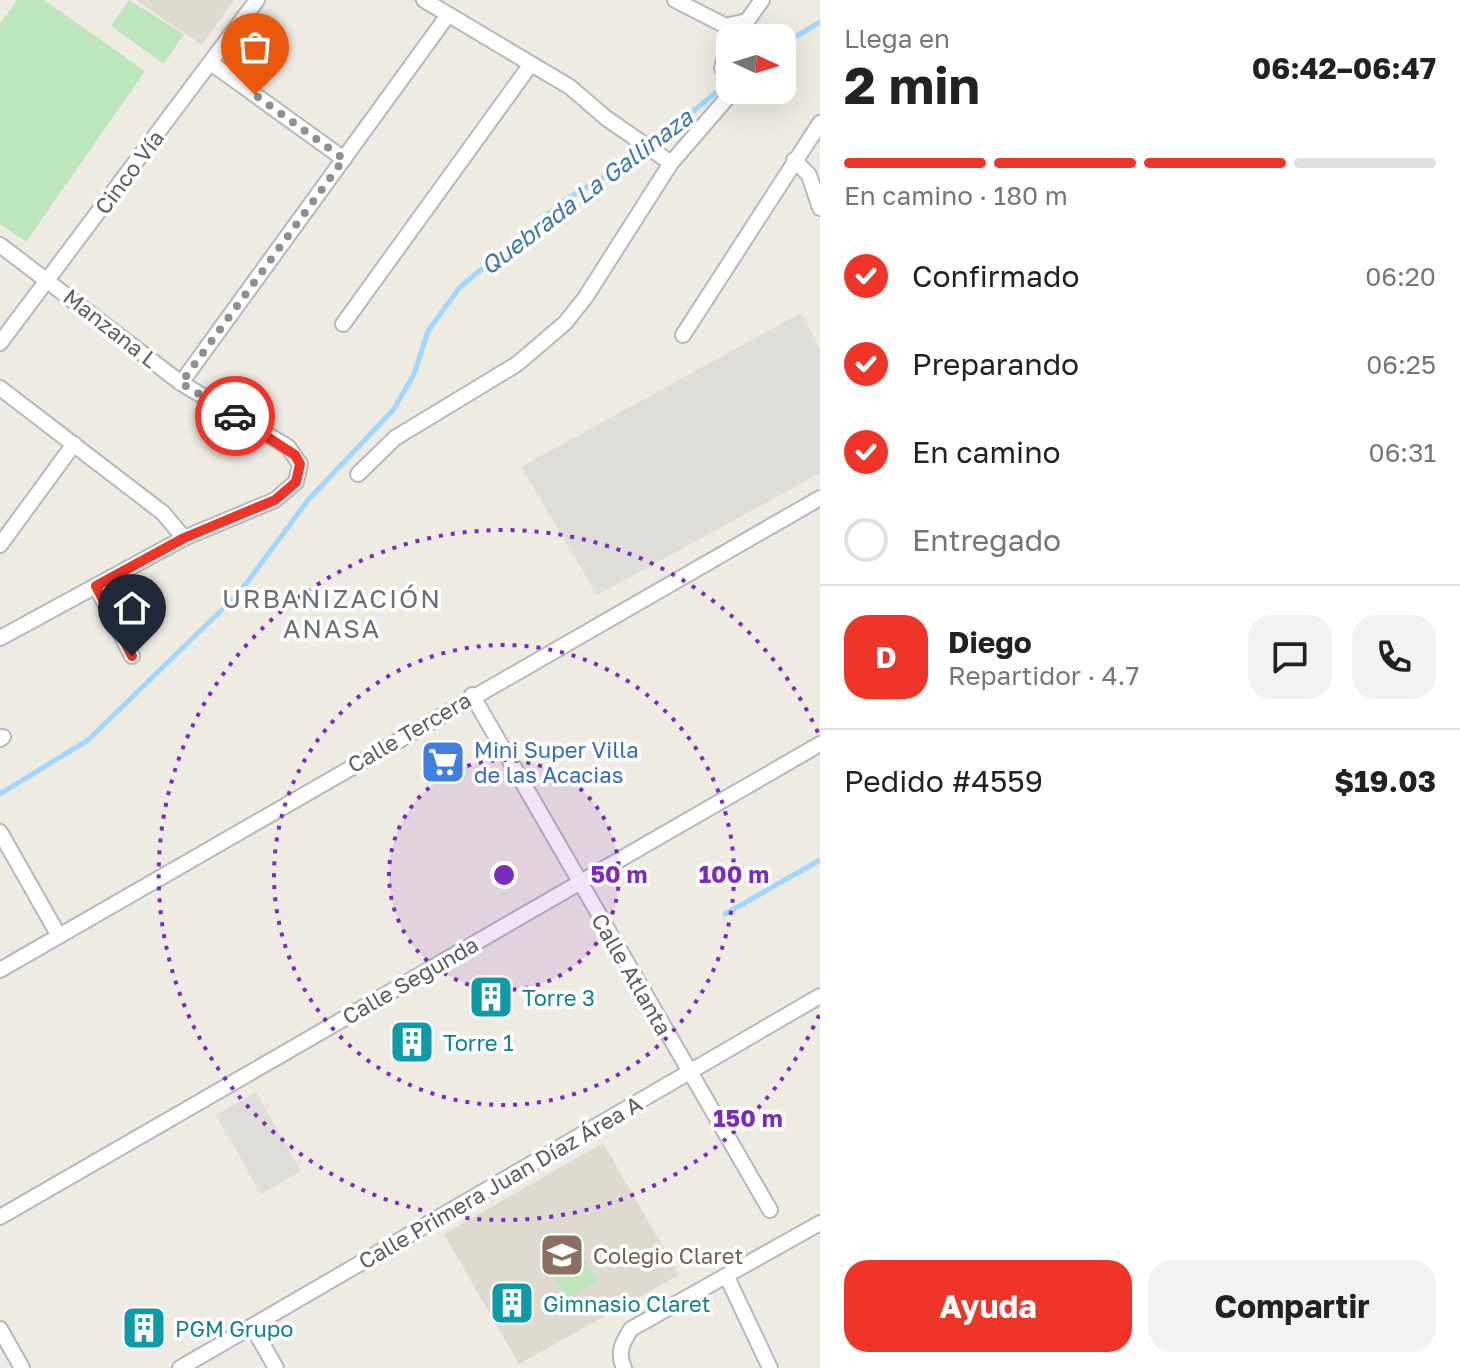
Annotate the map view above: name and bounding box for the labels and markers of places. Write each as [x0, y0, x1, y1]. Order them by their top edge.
pin [221, 13, 289, 95]
pin [98, 574, 166, 656]
place label: Mini Super Villa de las Acacias [474, 736, 639, 788]
supermarket icon: Mini Super Villa de las Acacias [419, 738, 467, 786]
centre of rings [490, 861, 518, 889]
building icon: Torre 3 [467, 973, 515, 1021]
place label: Torre 3 [522, 984, 595, 1011]
building icon: Torre 1 [388, 1018, 436, 1066]
place label: Torre 1 [443, 1029, 514, 1056]
school or university icon: Colegio Claret [538, 1231, 586, 1279]
place label: Colegio Claret [593, 1242, 743, 1269]
building icon: Gimnasio Claret [488, 1279, 536, 1327]
place label: Gimnasio Claret [543, 1290, 710, 1317]
building icon: PGM Grupo [120, 1304, 168, 1352]
place label: PGM Grupo [175, 1315, 293, 1342]

